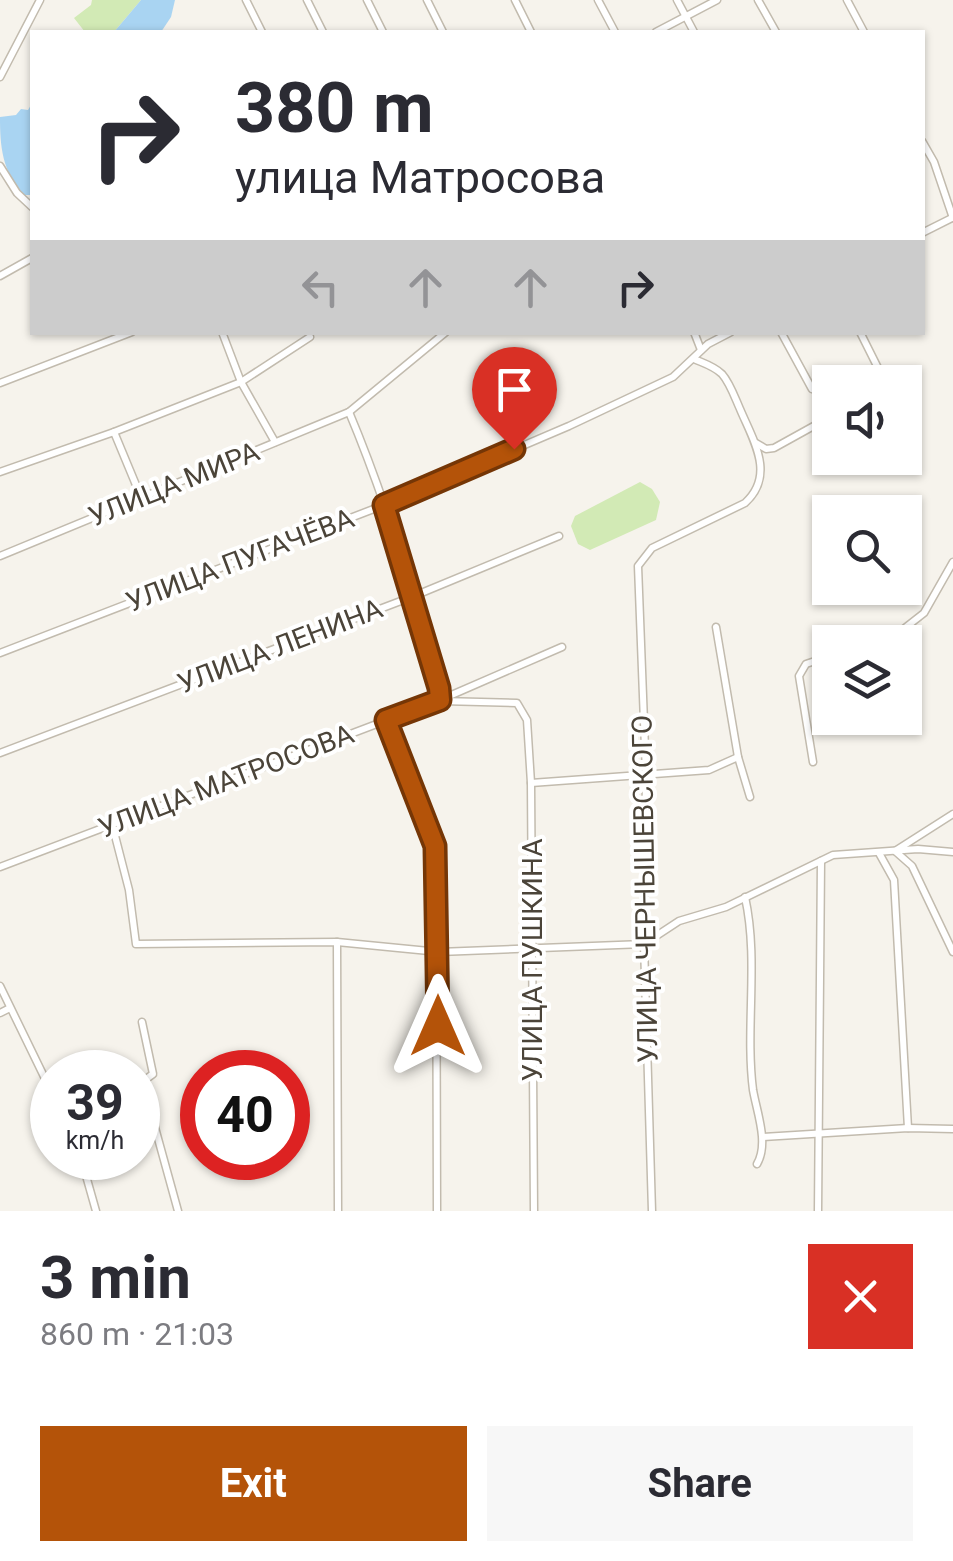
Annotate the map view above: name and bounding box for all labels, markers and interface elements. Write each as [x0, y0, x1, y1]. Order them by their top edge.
text: 380 m [235, 67, 434, 149]
icon: right [70, 70, 200, 200]
text: улица Матросова [235, 151, 605, 204]
icon: left [293, 260, 348, 315]
icon: ahead [398, 260, 453, 315]
icon: ahead [503, 260, 558, 315]
icon: right [608, 260, 663, 315]
pin [472, 347, 557, 450]
icon: arrive [487, 362, 542, 417]
map controls [812, 365, 922, 735]
button: sound [812, 365, 922, 475]
street label: УЛИЦА МИРА [84, 435, 264, 533]
button: search [812, 495, 922, 605]
street label: УЛИЦА ПУГАЧЁВА [121, 501, 359, 619]
street label: УЛИЦА ЛЕНИНА [173, 592, 387, 700]
button: layers [812, 625, 922, 735]
street label: УЛИЦА ЧЕРНЫШЕВСКОГО [625, 715, 665, 1063]
street label: УЛИЦА МАТРОСОВА [94, 717, 358, 845]
street label: УЛИЦА ПУШКИНА [516, 839, 549, 1082]
position arrow [386, 974, 490, 1078]
speed limit sign: 40 [180, 1050, 310, 1180]
text: 39 [66, 1074, 124, 1132]
text: km/h [66, 1126, 124, 1155]
text: 3 min [40, 1242, 191, 1313]
button: close [808, 1244, 913, 1349]
text: 860 m · 21:03 [40, 1315, 234, 1353]
button: Exit [40, 1426, 467, 1541]
button: Share [487, 1426, 913, 1541]

